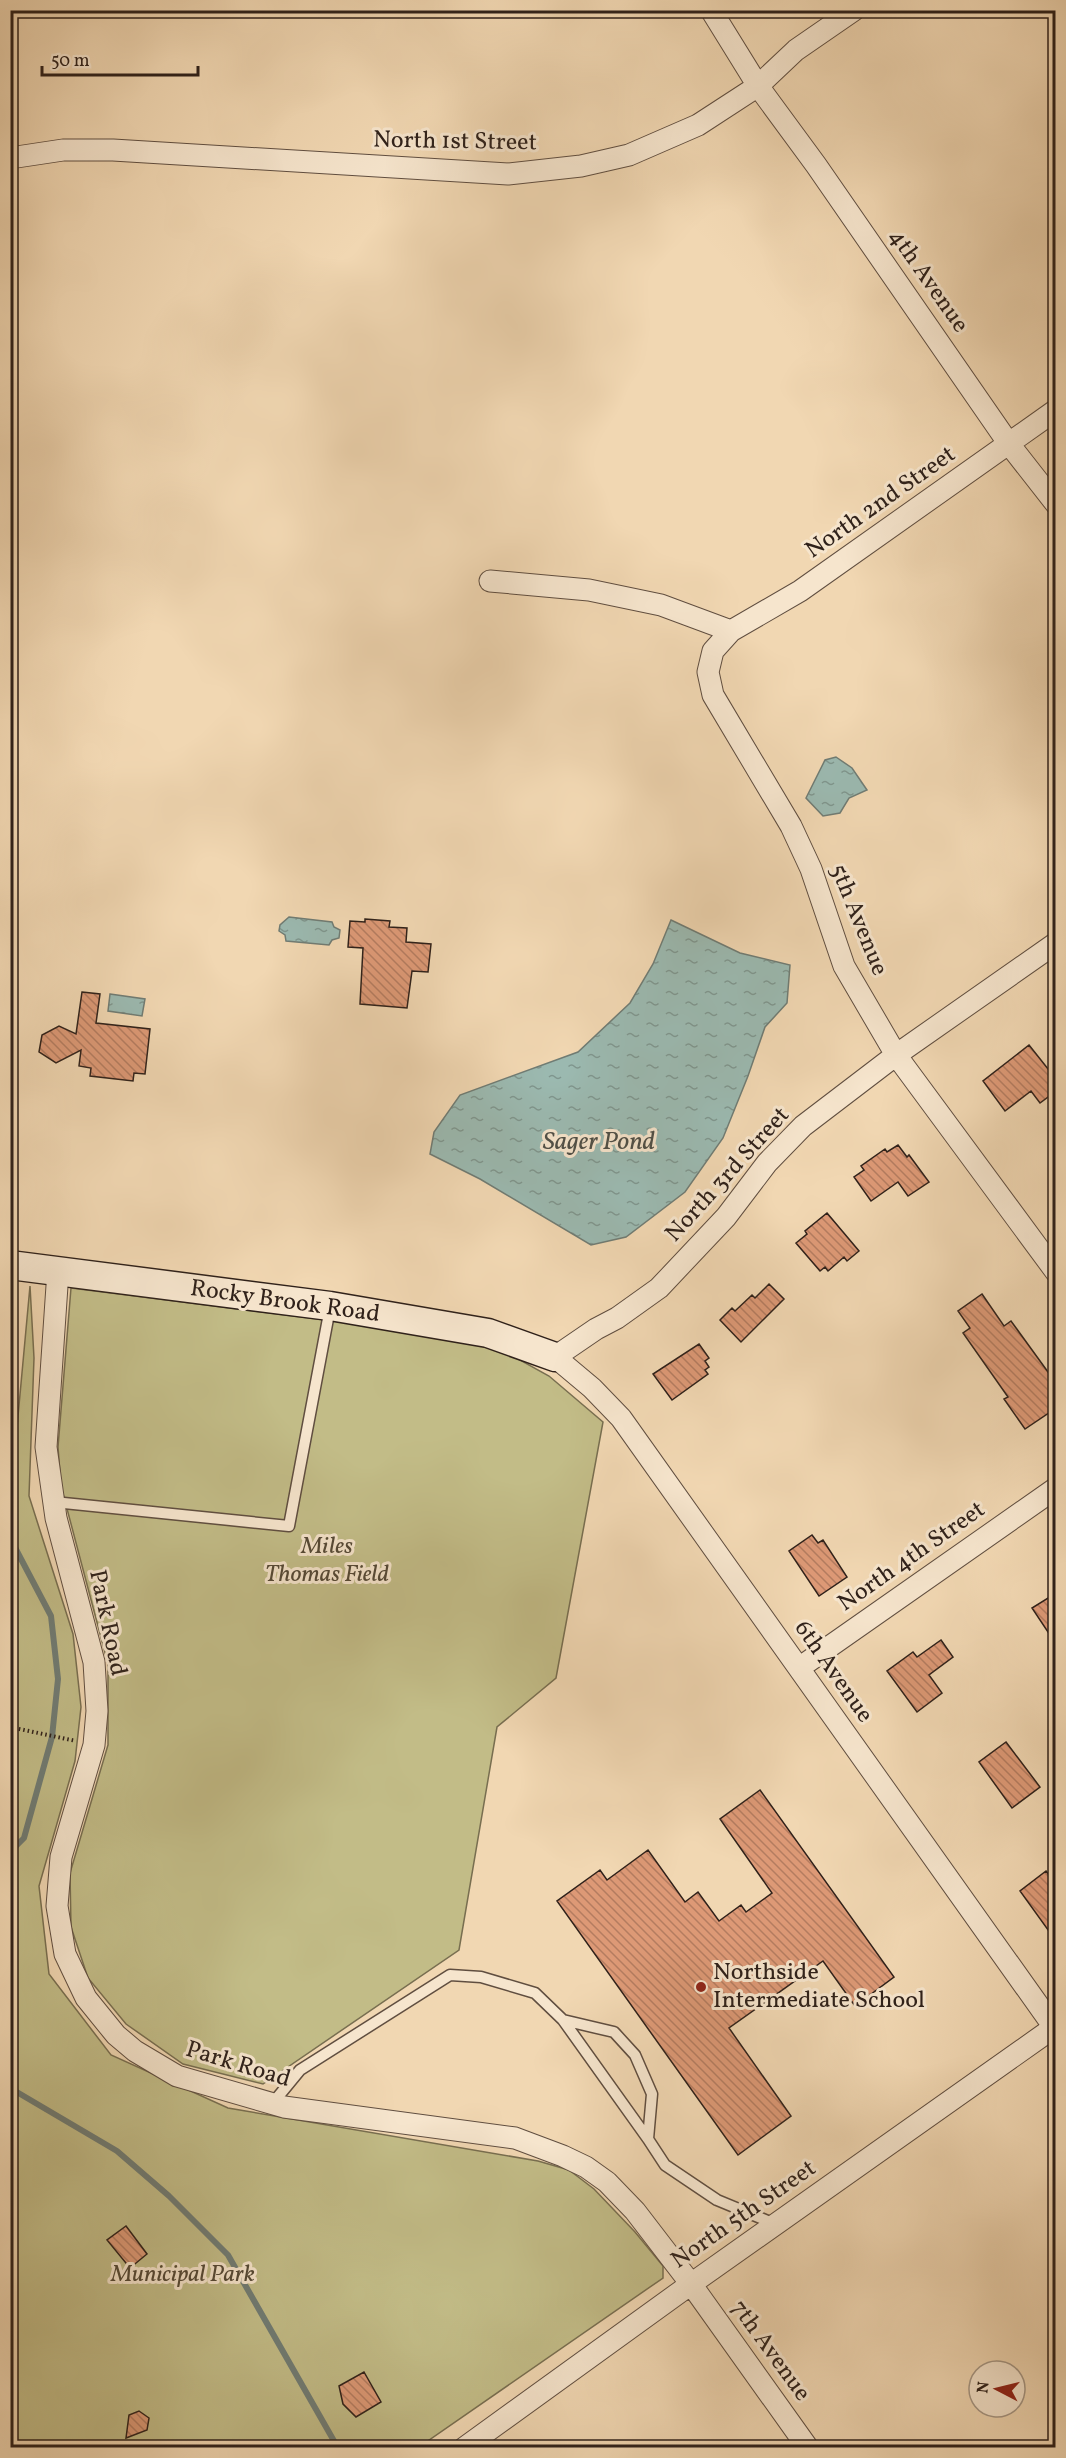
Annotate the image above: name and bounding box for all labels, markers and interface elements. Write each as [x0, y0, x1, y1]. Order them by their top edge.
scale bar [42, 39, 198, 77]
text: 50 m [51, 49, 90, 74]
street label: North 1st Street [373, 124, 537, 160]
street label: 4th Avenue [880, 222, 976, 340]
street label: North 2nd Street [799, 438, 963, 568]
street label: 5th Avenue [820, 859, 896, 981]
street label: North 3rd Street [658, 1100, 798, 1250]
water label: Sager Pond [543, 1124, 656, 1160]
street label: Rocky Brook Road [188, 1272, 382, 1332]
street label: North 4th Street [831, 1493, 993, 1621]
park label: Miles Thomas Field [265, 1530, 389, 1592]
street label: Park Road [79, 1567, 135, 1679]
street label: 6th Avenue [785, 1614, 881, 1730]
place label: Northside Intermediate School [713, 1956, 925, 2018]
marker: Northside Intermediate School [694, 1980, 708, 1994]
street label: Park Road [181, 2033, 295, 2097]
street label: North 5th Street [665, 2152, 823, 2278]
park label: Municipal Park [110, 2258, 255, 2292]
street label: 7th Avenue [722, 2293, 818, 2409]
north arrow [967, 2359, 1027, 2419]
text: N [972, 2380, 996, 2395]

